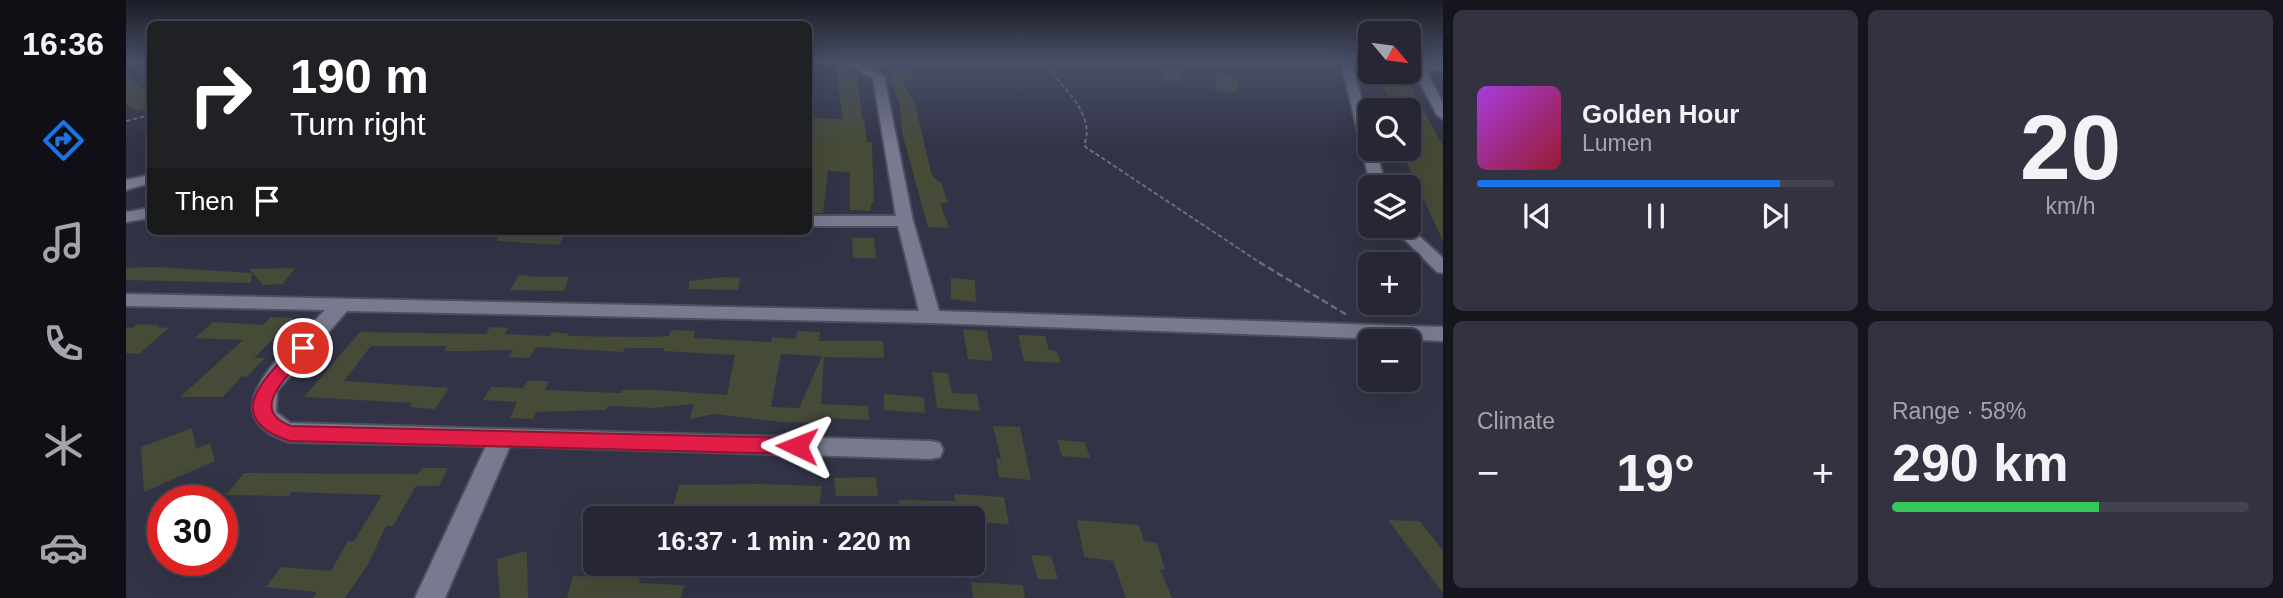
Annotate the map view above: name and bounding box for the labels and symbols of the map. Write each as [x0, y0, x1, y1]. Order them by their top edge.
north arrow [1358, 21, 1421, 84]
pin [273, 318, 333, 378]
position arrow [760, 409, 834, 483]
speed limit sign: 30 [147, 485, 238, 576]

